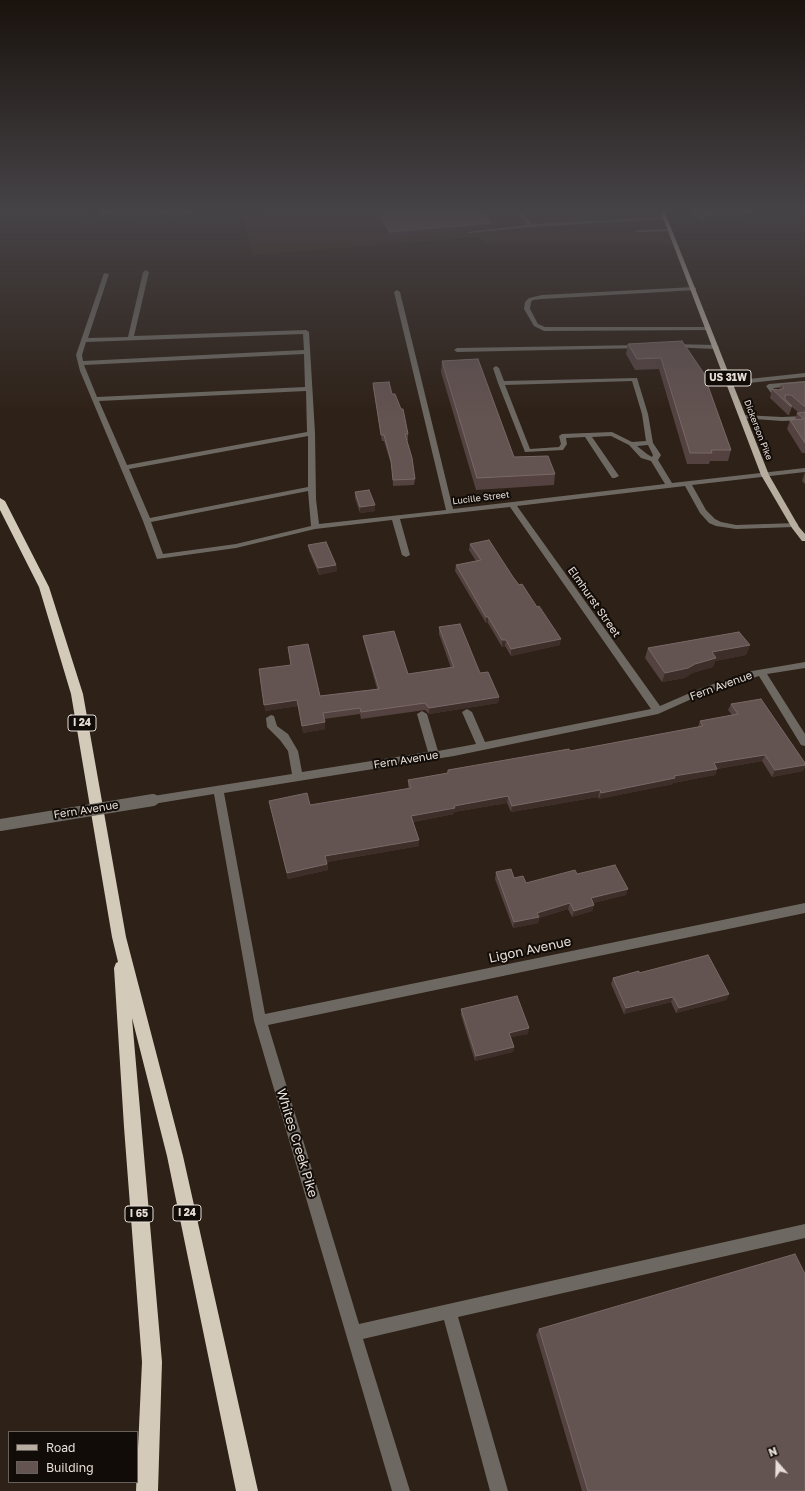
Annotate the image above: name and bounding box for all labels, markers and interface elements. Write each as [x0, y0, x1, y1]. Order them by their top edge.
road number: US 31W [705, 370, 751, 386]
street label: Dickerson Pike [742, 398, 774, 462]
street label: Lucille Street [452, 489, 510, 507]
street label: Elmhurst Street [565, 564, 623, 640]
street label: Fern Avenue [688, 669, 754, 703]
road number: I 24 [68, 715, 96, 731]
street label: Fern Avenue [373, 748, 439, 772]
street label: Fern Avenue [53, 798, 119, 822]
street label: Ligon Avenue [487, 934, 573, 966]
street label: Whites Creek Pike [273, 1087, 321, 1199]
road number: I 24 [173, 1205, 201, 1221]
road number: I 65 [125, 1206, 153, 1222]
legend [8, 1431, 138, 1483]
text: Road [46, 1440, 75, 1455]
north arrow [757, 1443, 797, 1483]
text: N [767, 1444, 779, 1459]
text: Building [46, 1460, 94, 1475]

